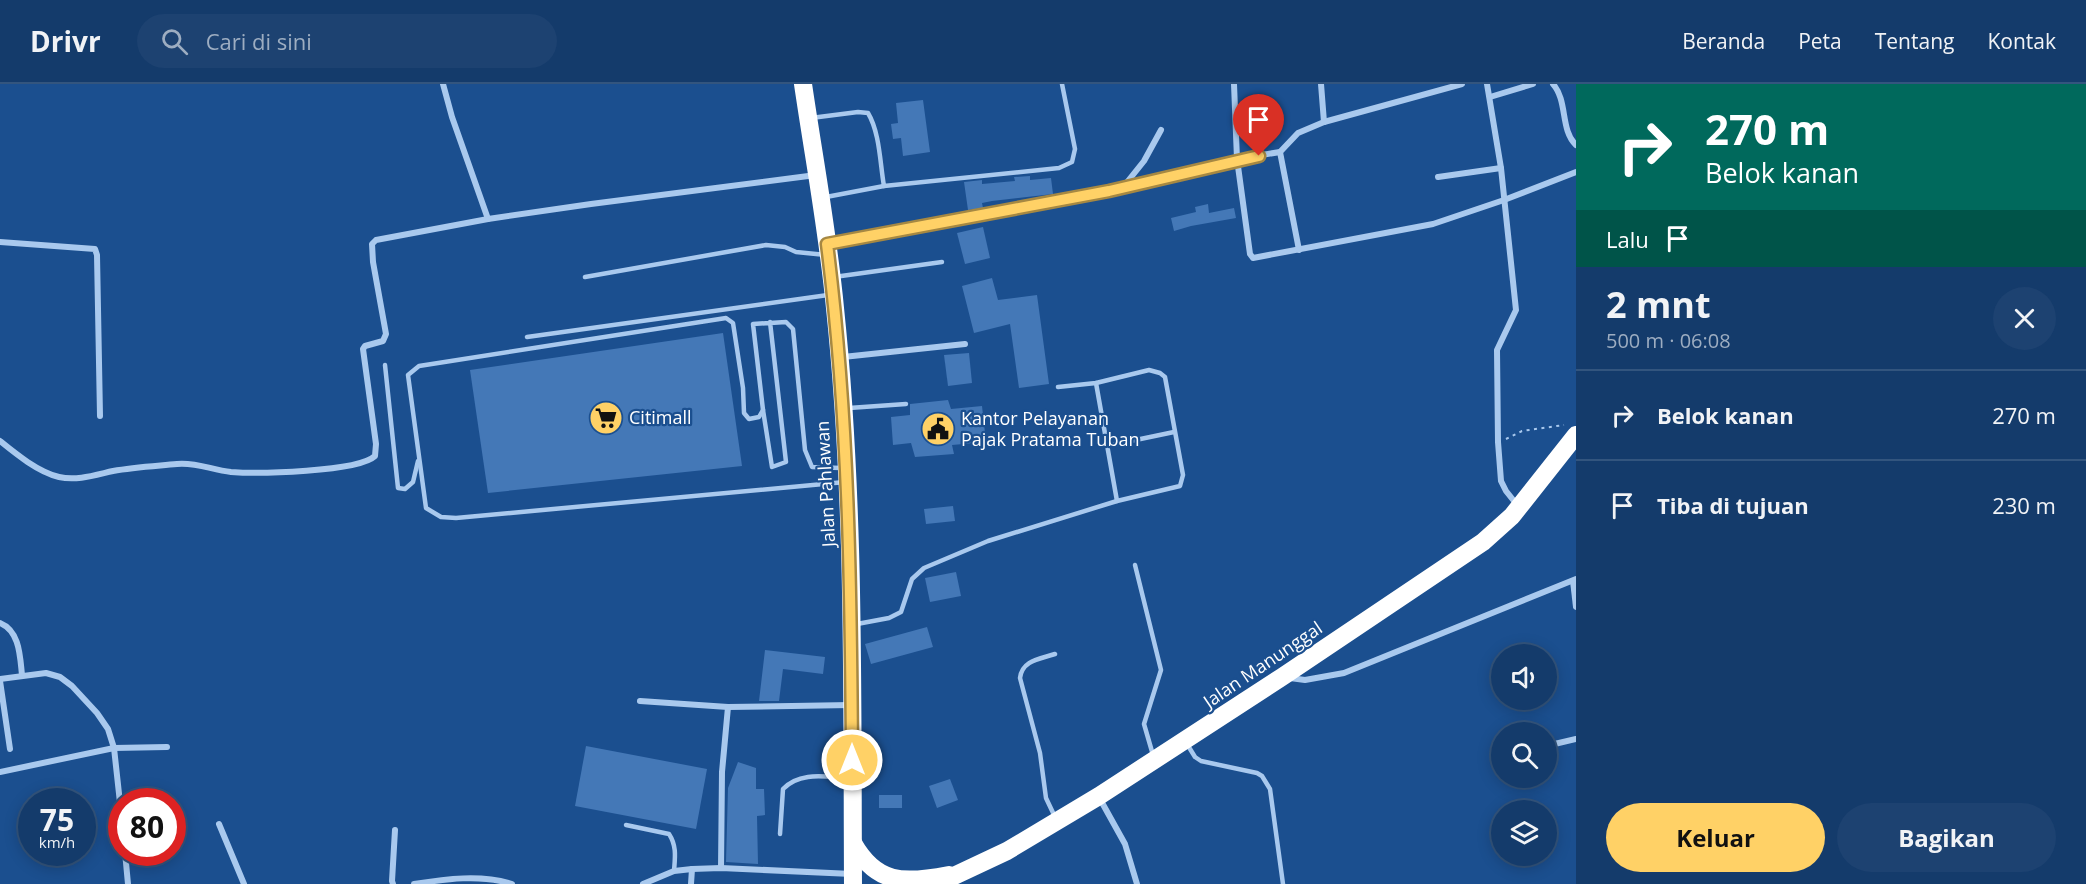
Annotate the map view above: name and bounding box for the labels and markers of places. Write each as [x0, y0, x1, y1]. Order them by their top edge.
pin [1233, 94, 1284, 156]
supermarket icon: Citimall [588, 400, 624, 436]
place label: Citimall [629, 405, 692, 429]
place label: Kantor Pelayanan Pajak Pratama Tuban [961, 406, 1139, 451]
public building icon: Kantor Pelayanan Pajak Pratama Tuban [920, 411, 956, 447]

